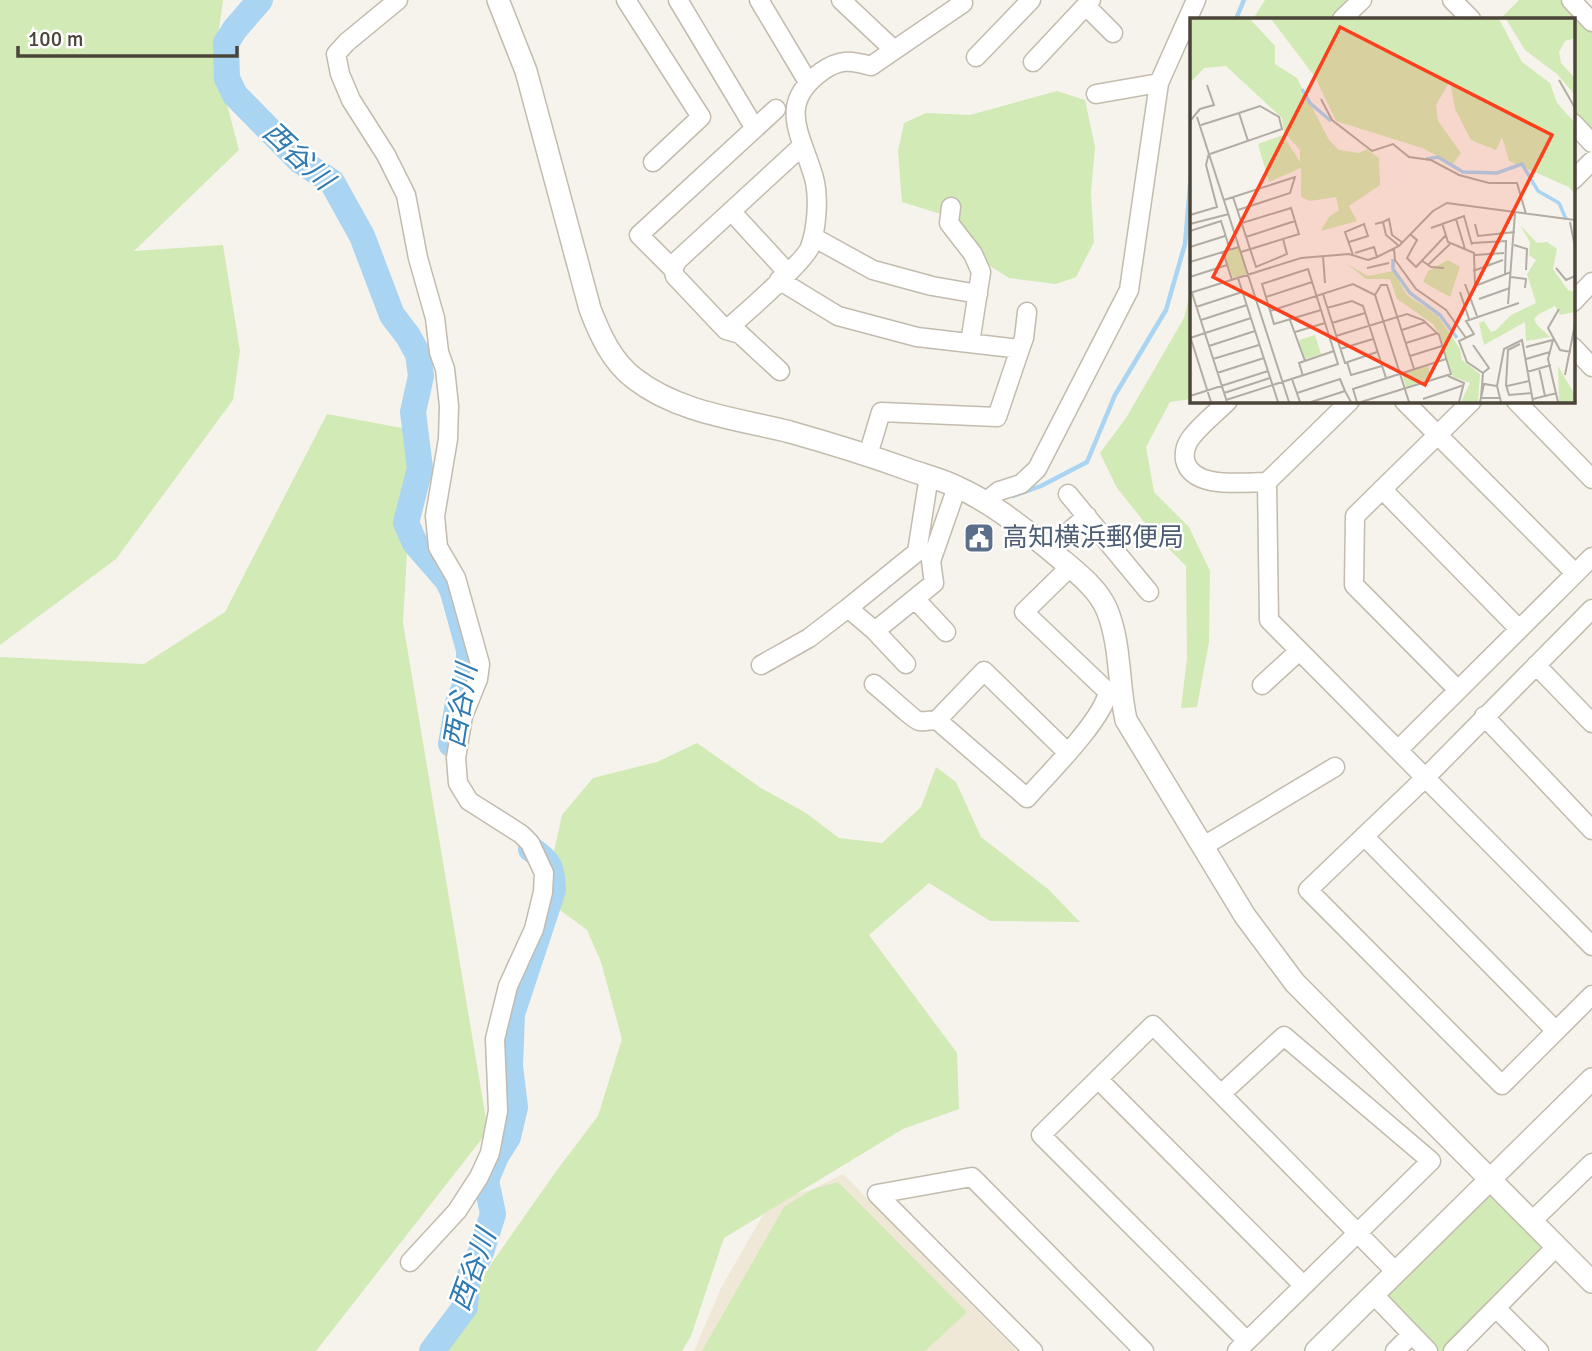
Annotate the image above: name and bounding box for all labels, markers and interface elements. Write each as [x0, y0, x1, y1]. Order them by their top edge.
scale bar [18, 14, 236, 58]
inset map [1190, 18, 1574, 402]
text: 100 m [28, 26, 83, 52]
water label: 西谷川 [256, 115, 342, 199]
public building icon: 高知横浜郵便局 [962, 521, 996, 555]
place label: 高知横浜郵便局 [1002, 522, 1184, 554]
water label: 西谷川 [438, 659, 485, 750]
water label: 西谷川 [443, 1222, 504, 1315]

